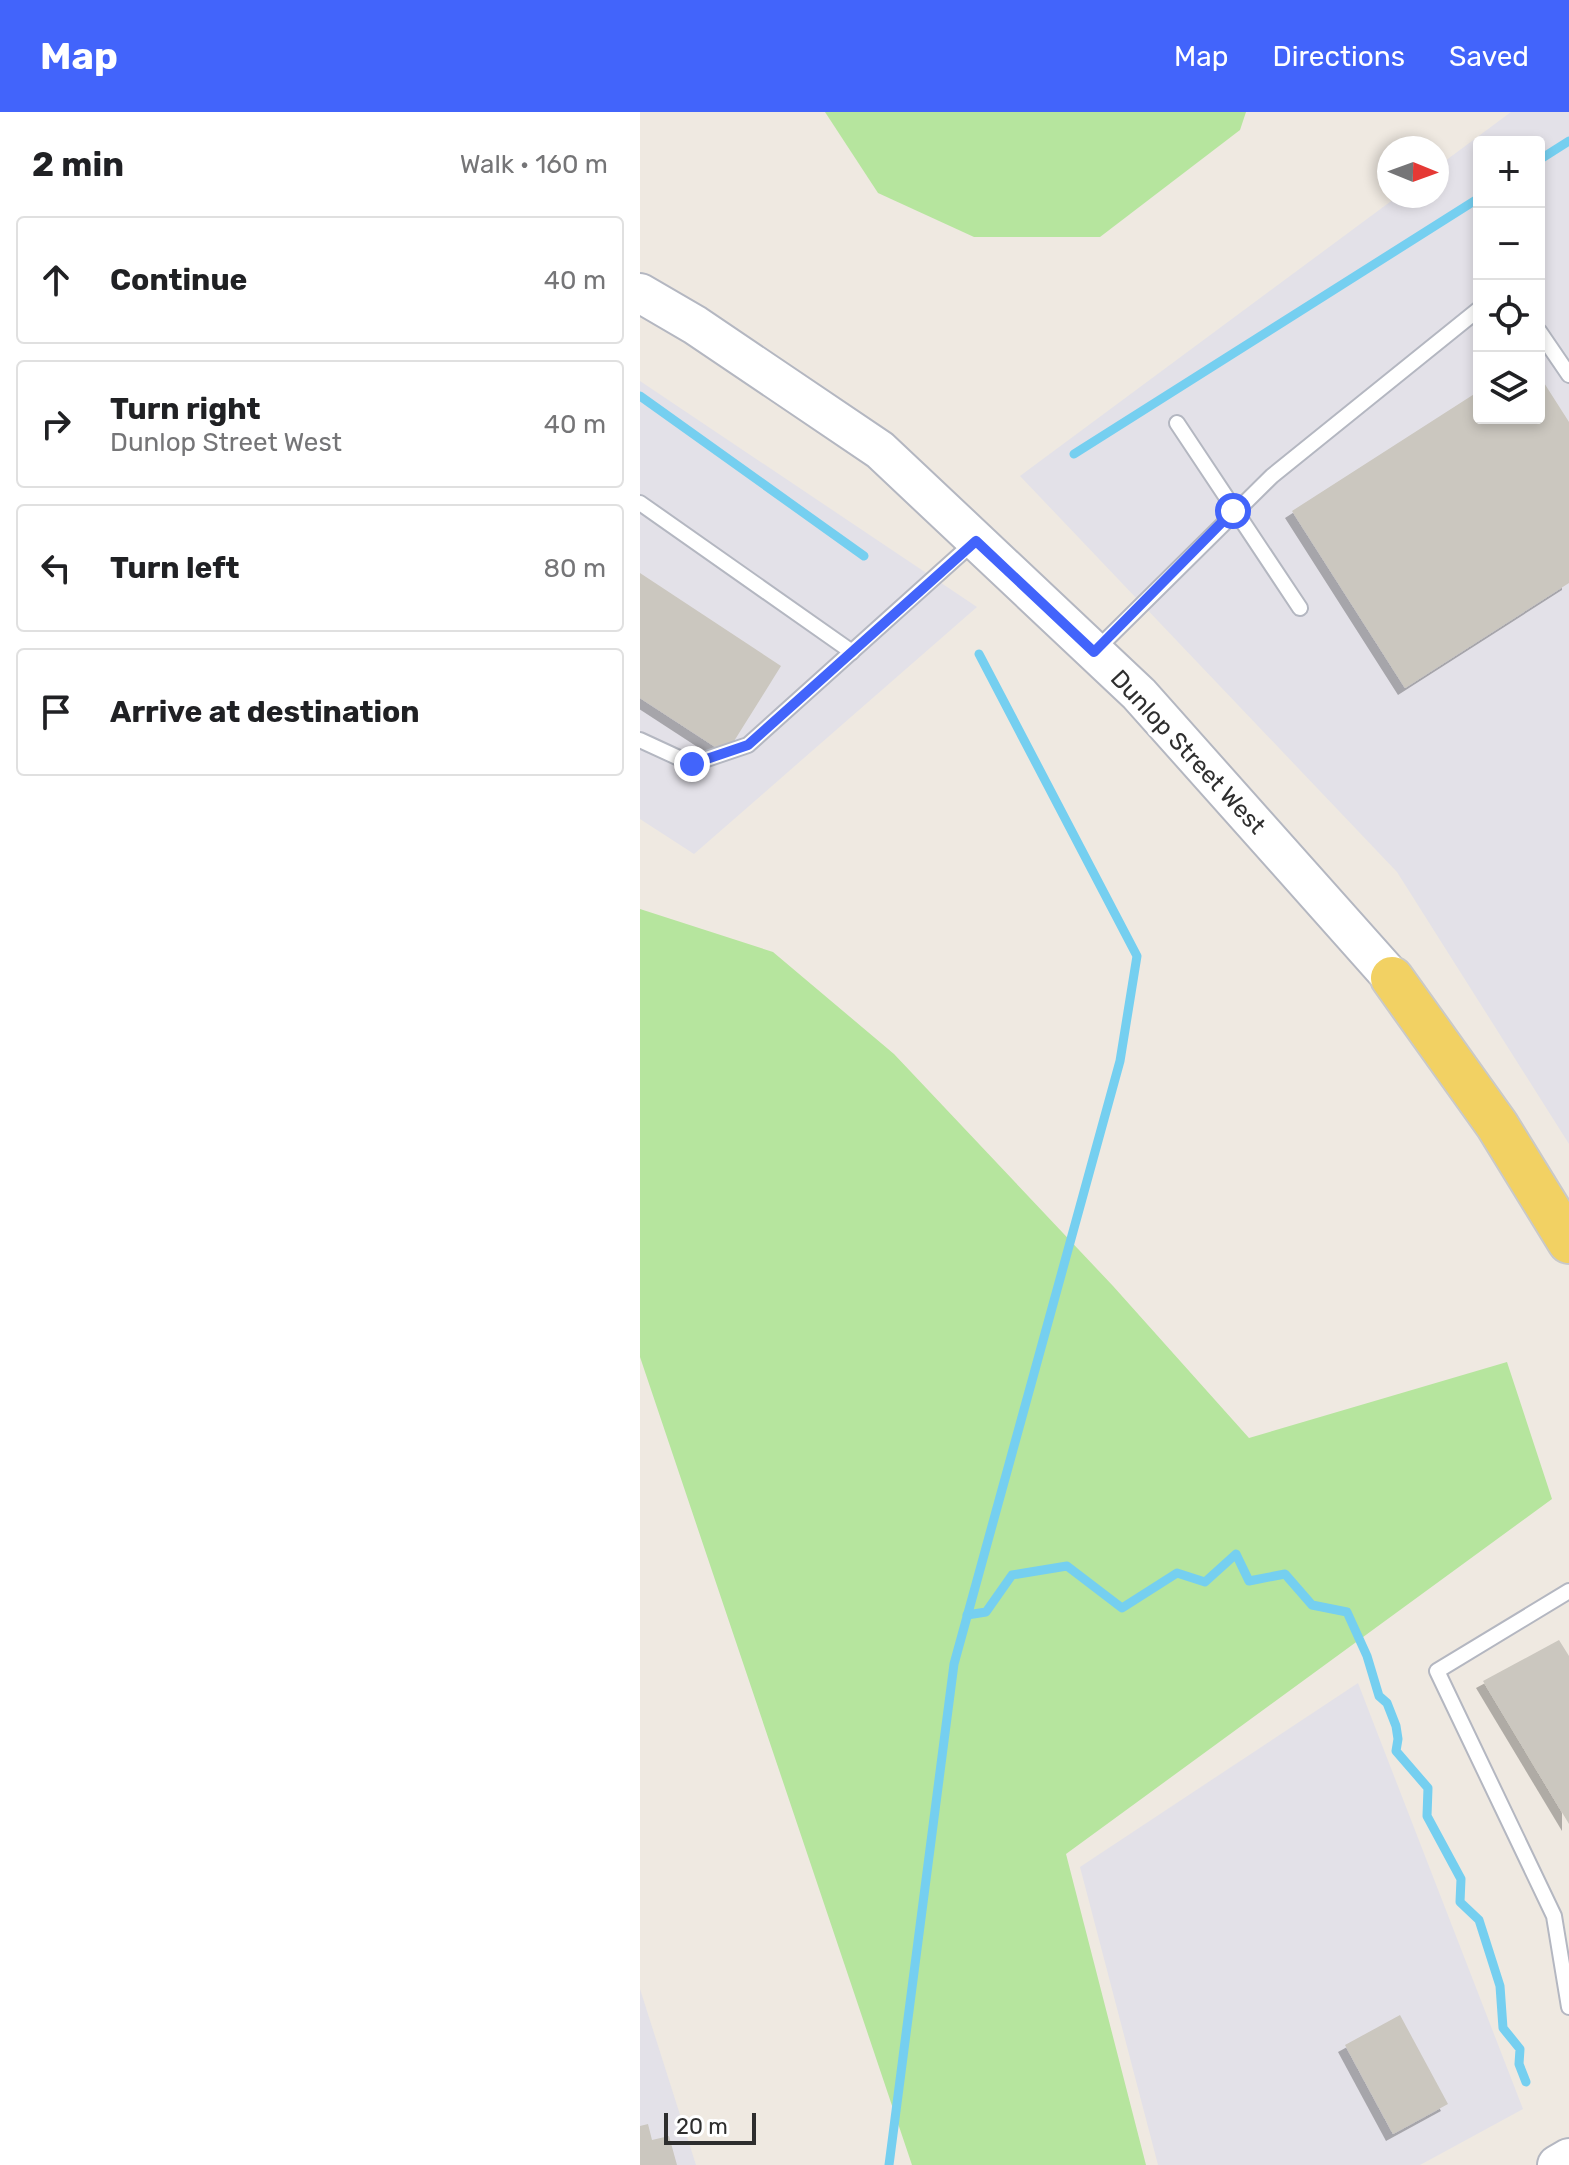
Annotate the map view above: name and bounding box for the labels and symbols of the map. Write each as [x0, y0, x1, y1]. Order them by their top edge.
north arrow [1377, 136, 1449, 208]
route start [1215, 493, 1251, 529]
street label: Dunlop Street West [1105, 664, 1271, 840]
route end [674, 746, 710, 782]
scale bar [664, 2109, 756, 2145]

